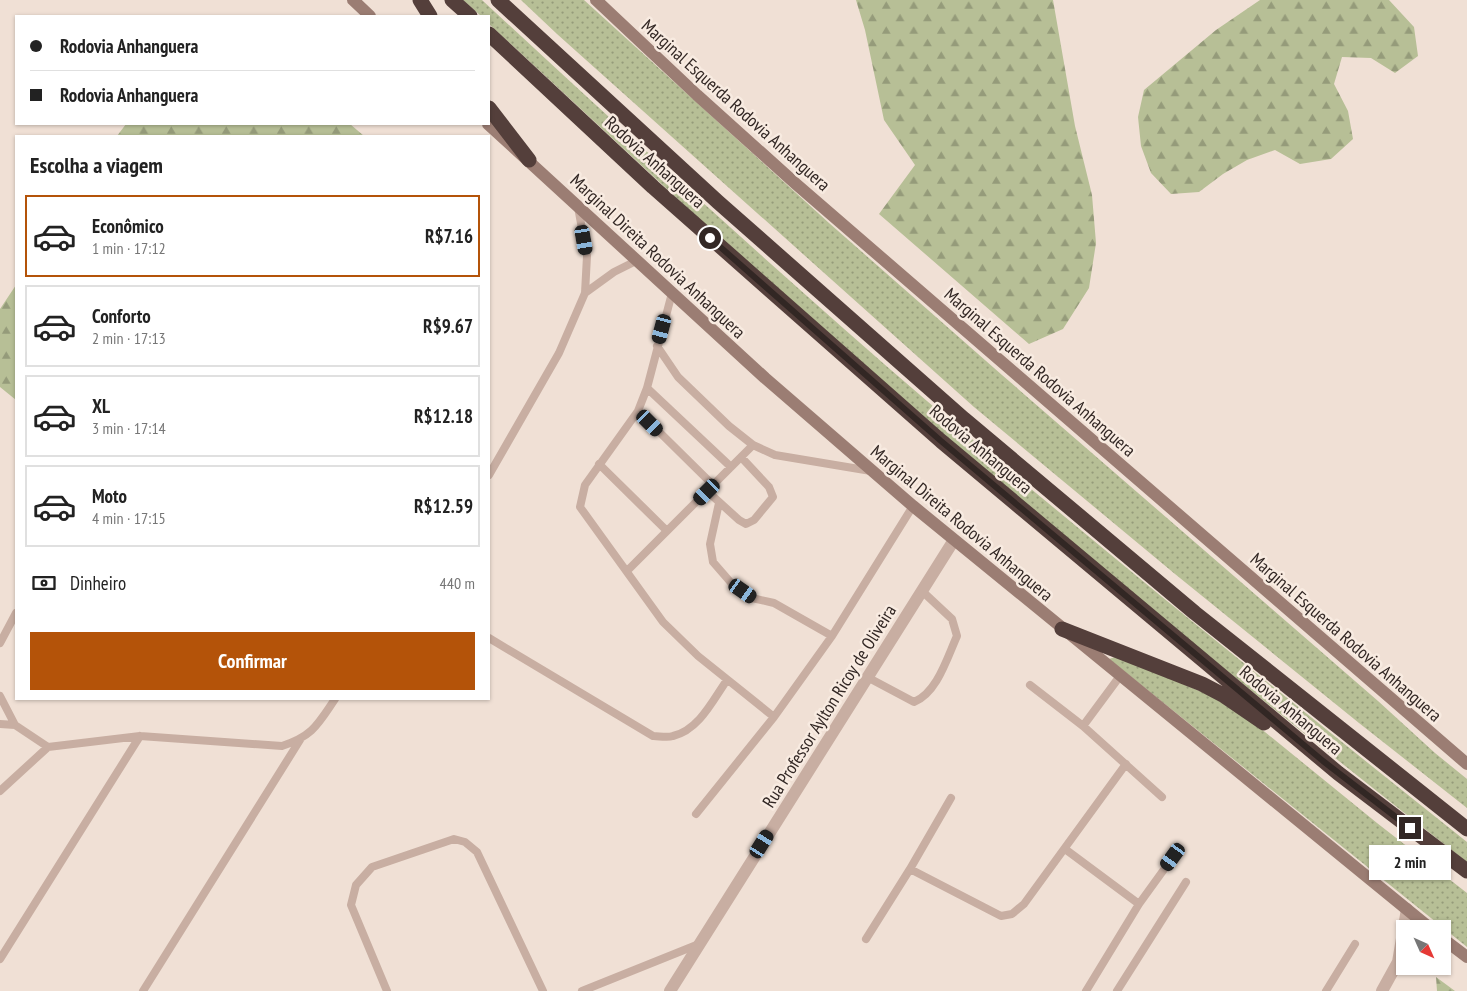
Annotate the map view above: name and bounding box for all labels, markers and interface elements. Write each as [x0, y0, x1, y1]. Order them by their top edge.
street label: Marginal Esquerda Rodovia Anhanguera [637, 14, 835, 196]
text: Rodovia Anhanguera [60, 34, 198, 58]
text: Rodovia Anhanguera [60, 83, 198, 107]
street label: Rodovia Anhanguera [600, 111, 710, 213]
text: Escolha a viagem [30, 151, 163, 179]
street label: Marginal Direita Rodovia Anhanguera [566, 169, 750, 343]
icon: car [32, 214, 77, 259]
text: Econômico [92, 214, 164, 238]
text: R$7.16 [425, 224, 473, 248]
car [574, 224, 593, 256]
route start [699, 227, 721, 249]
text: 1 min · 17:12 [92, 238, 166, 258]
street label: Marginal Esquerda Rodovia Anhanguera [940, 283, 1140, 461]
icon: car [32, 304, 77, 349]
text: Conforto [92, 304, 151, 328]
car [650, 313, 673, 345]
text: R$9.67 [423, 314, 473, 338]
text: 2 min · 17:13 [92, 328, 166, 348]
icon: car [32, 394, 77, 439]
text: XL [92, 394, 110, 418]
street label: Rodovia Anhanguera [925, 400, 1037, 498]
text: R$12.18 [414, 404, 473, 428]
car [634, 407, 665, 439]
text: 3 min · 17:14 [92, 418, 166, 438]
street label: Marginal Direita Rodovia Anhanguera [866, 440, 1058, 606]
car [691, 476, 722, 508]
icon: car [32, 484, 77, 529]
text: Moto [92, 484, 127, 508]
text: R$12.59 [414, 494, 473, 518]
text: 4 min · 17:15 [92, 508, 166, 528]
street label: Marginal Esquerda Rodovia Anhanguera [1246, 548, 1446, 726]
icon: cash [30, 569, 58, 597]
text: Dinheiro [70, 571, 126, 595]
text: 440 m [440, 573, 475, 593]
car [726, 576, 759, 606]
street label: Rua Professor Aylton Ricoy de Oliveira [757, 600, 901, 812]
button: Confirmar [30, 632, 475, 690]
street label: Rodovia Anhanguera [1235, 661, 1347, 759]
route end [1399, 817, 1421, 839]
car [747, 827, 776, 861]
car [1158, 840, 1187, 874]
callout: 2 min [1369, 846, 1451, 880]
text: 2 min [1394, 852, 1426, 872]
north arrow [1396, 920, 1451, 975]
map controls [1396, 920, 1451, 975]

